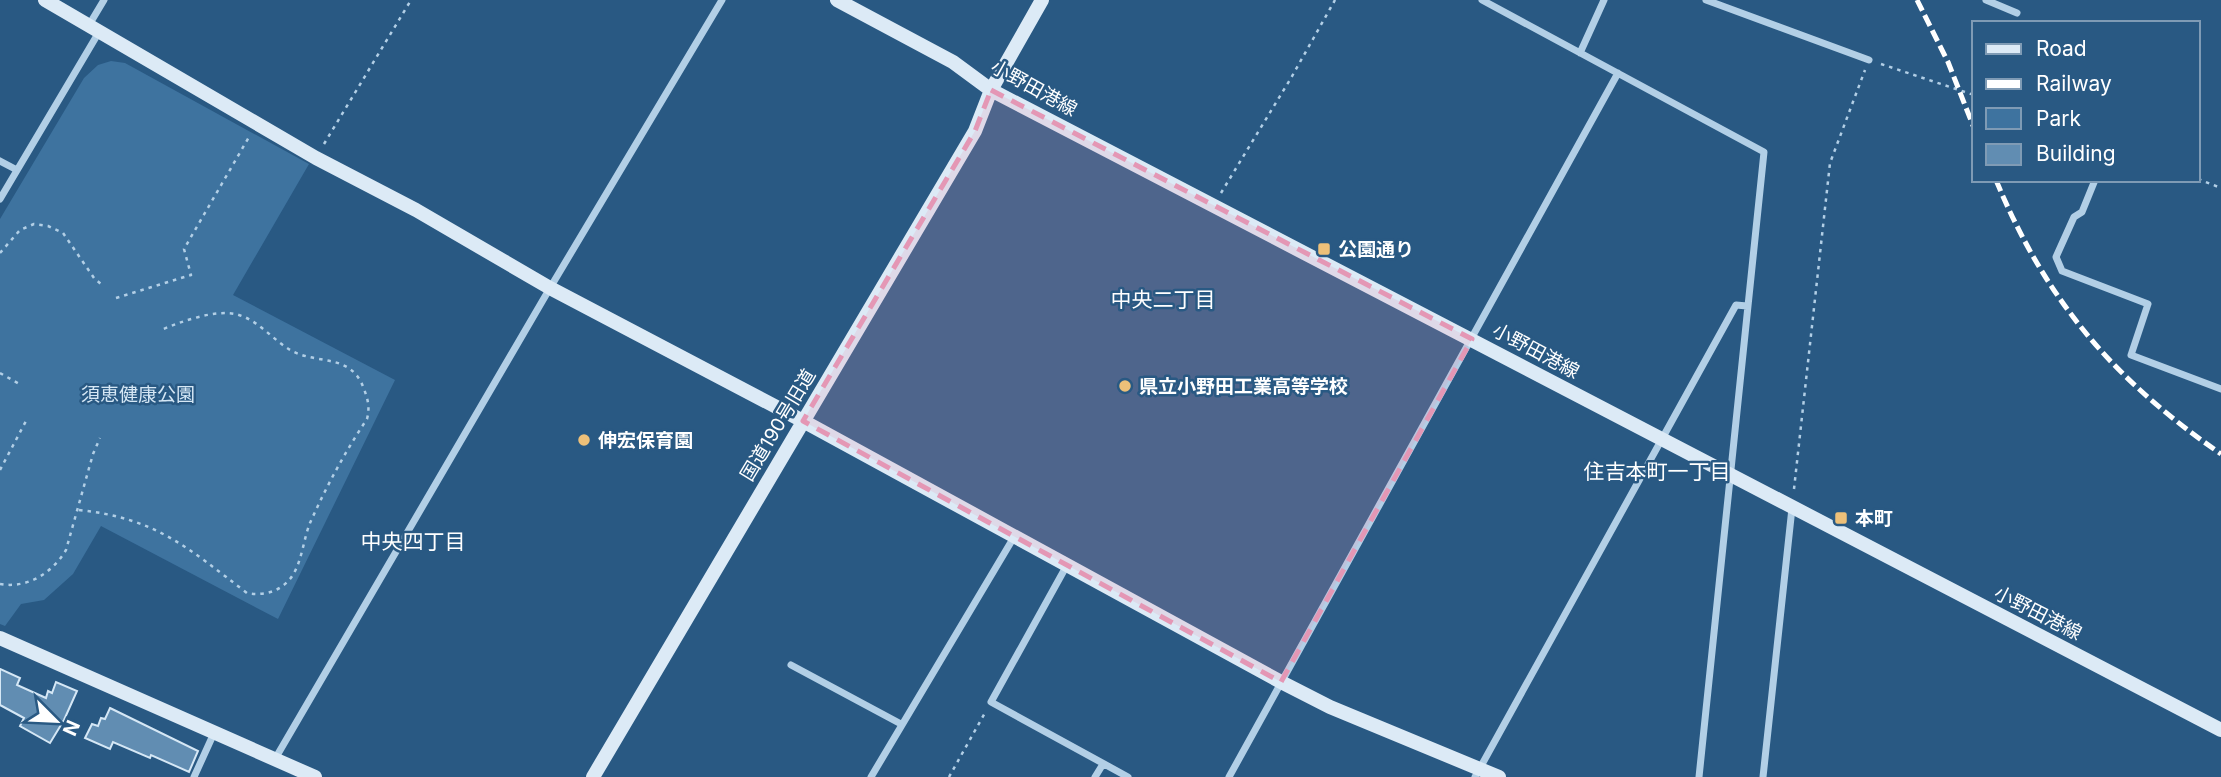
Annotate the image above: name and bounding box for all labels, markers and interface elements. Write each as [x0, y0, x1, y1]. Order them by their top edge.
legend [1972, 21, 2200, 182]
text: Road [2036, 36, 2087, 61]
street label: 小野田港線 [987, 55, 1081, 121]
text: Railway [2036, 71, 2112, 96]
text: Park [2036, 106, 2081, 131]
text: Building [2036, 141, 2116, 166]
place label: 公園通り [1338, 238, 1414, 261]
marker: 公園通り [1316, 241, 1332, 257]
district label: 中央二丁目 [1111, 287, 1216, 312]
street label: 小野田港線 [1489, 319, 1583, 383]
street label: 国道190号旧道 [736, 365, 820, 485]
place label: 県立小野田工業高等学校 [1139, 375, 1348, 398]
marker: 県立小野田工業高等学校 [1117, 378, 1133, 394]
park label: 須恵健康公園 [81, 383, 195, 406]
place label: 伸宏保育園 [598, 429, 693, 452]
marker: 伸宏保育園 [576, 432, 592, 448]
district label: 住吉本町一丁目 [1584, 459, 1731, 484]
place label: 本町 [1855, 507, 1893, 530]
marker: 本町 [1833, 510, 1849, 526]
district label: 中央四丁目 [361, 529, 466, 554]
street label: 小野田港線 [1990, 581, 2086, 645]
north arrow [21, 686, 91, 756]
text: N [58, 716, 85, 739]

